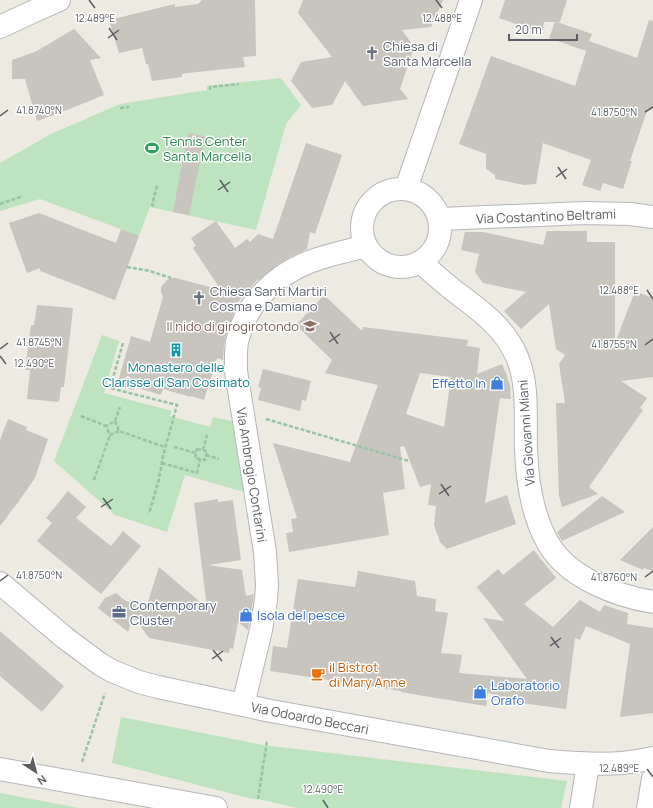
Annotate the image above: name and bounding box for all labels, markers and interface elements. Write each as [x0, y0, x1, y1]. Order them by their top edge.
text: 12.489°E [75, 11, 115, 25]
text: 12.488°E [422, 11, 462, 25]
scale bar [509, 16, 577, 42]
text: 20 m [515, 21, 542, 38]
place label: Chiesa di Santa Marcella [383, 37, 472, 70]
church icon: Chiesa di Santa Marcella [364, 45, 380, 61]
text: 41.8740°N [16, 103, 62, 117]
text: 41.8750°N [591, 105, 637, 119]
place label: Tennis Center Santa Marcella [163, 132, 252, 165]
sports icon: Tennis Center Santa Marcella [144, 140, 160, 156]
street label: Via Costantino Beltrami [476, 205, 616, 227]
place label: Chiesa Santi Martiri Cosma e Damiano [210, 282, 327, 315]
text: 12.488°E [599, 283, 639, 297]
church icon: Chiesa Santi Martiri Cosma e Damiano [191, 290, 207, 306]
place label: Il nido di girogirotondo [167, 317, 299, 335]
school or university icon: Il nido di girogirotondo [302, 318, 318, 334]
text: 41.8745°N [16, 335, 62, 349]
text: 41.8755°N [591, 337, 637, 351]
building icon: Monastero delle Clarisse di San Cosimato [168, 342, 184, 358]
text: 12.490°E [14, 356, 55, 370]
place label: Monastero delle Clarisse di San Cosimato [102, 358, 250, 391]
place label: Effetto In [432, 374, 486, 392]
shop icon: Effetto In [489, 375, 505, 391]
street label: Via Giovanni Miani [513, 379, 539, 487]
street label: Via Ambrogio Contarini [232, 406, 272, 544]
text: 41.8750°N [16, 568, 62, 582]
text: 41.8760°N [591, 570, 637, 584]
place label: Contemporary Cluster [130, 596, 217, 629]
office icon: Contemporary Cluster [111, 604, 127, 620]
place label: Isola del pesce [257, 606, 345, 624]
shop icon: Isola del pesce [238, 607, 254, 623]
place label: il Bistrot di Mary Anne [329, 658, 406, 691]
cafe icon: il Bistrot di Mary Anne [310, 666, 326, 682]
place label: Laboratorio Orafo [491, 676, 560, 709]
shop icon: Laboratorio Orafo [472, 684, 488, 700]
street label: Via Odoardo Beccari [250, 698, 370, 738]
north arrow [16, 752, 56, 792]
text: 12.489°E [599, 761, 639, 775]
text: N [34, 772, 50, 789]
text: 12.490°E [303, 782, 344, 796]

